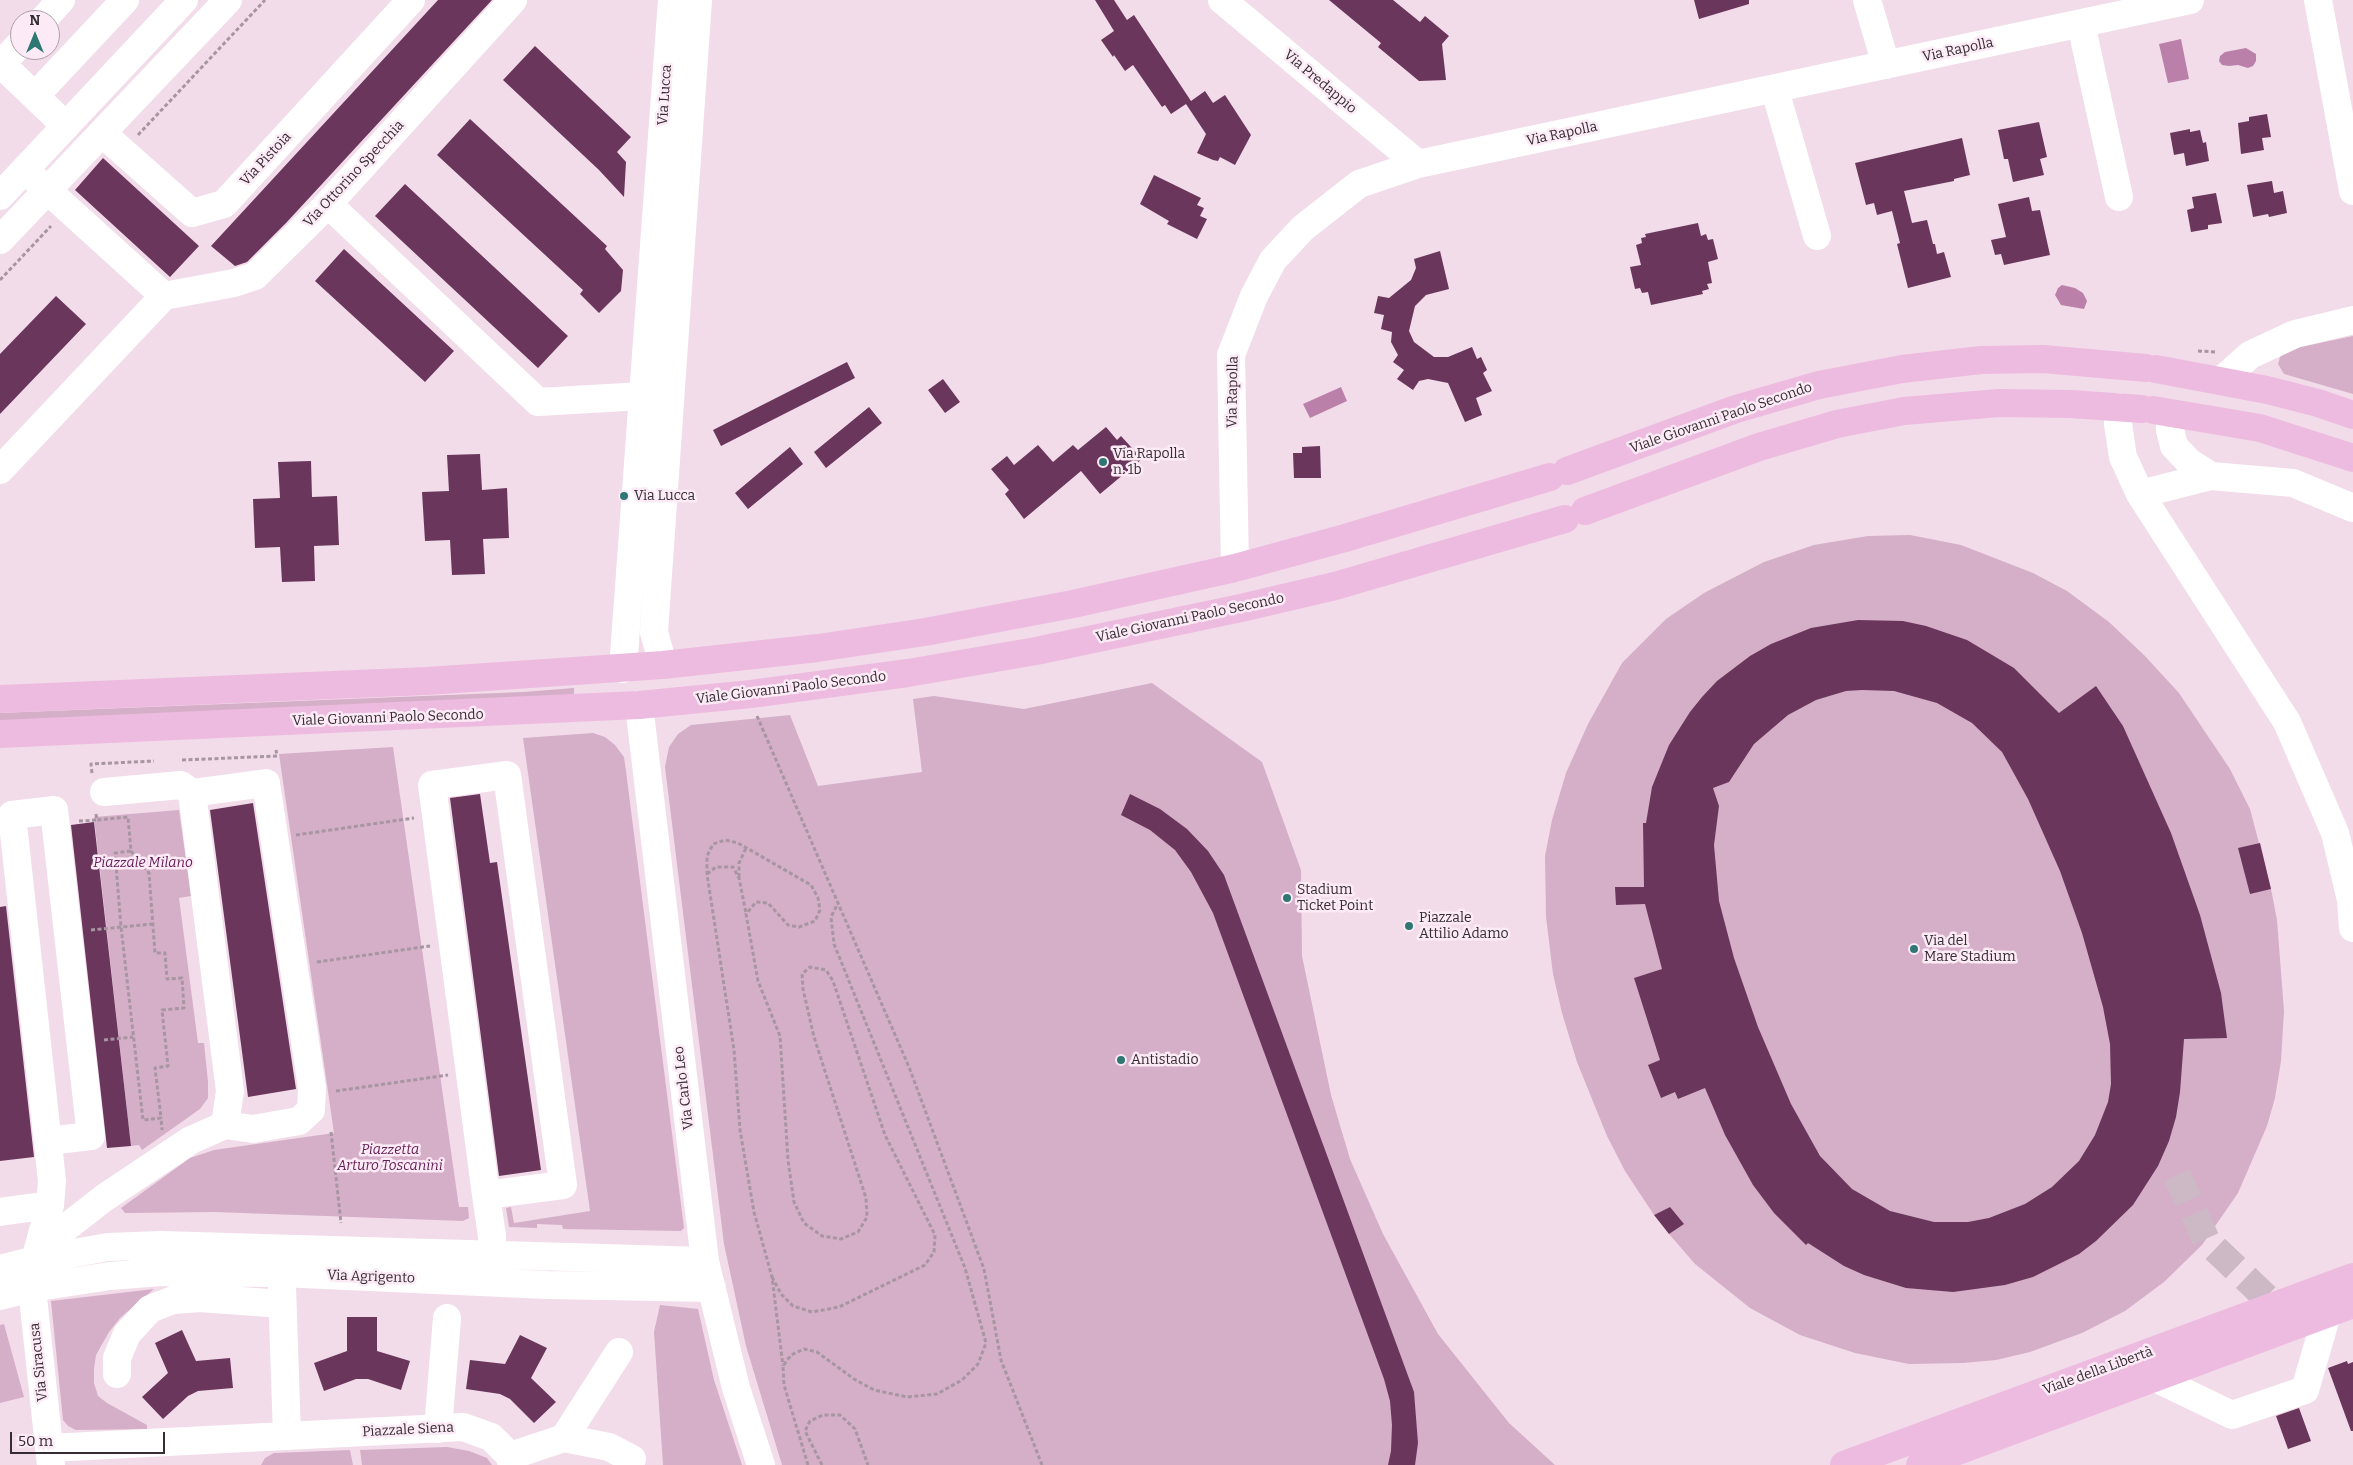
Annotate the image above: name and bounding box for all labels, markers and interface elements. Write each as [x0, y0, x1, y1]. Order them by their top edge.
north arrow [10, 10, 60, 60]
text: N [30, 12, 40, 29]
street label: Via Rapolla [1921, 34, 1995, 66]
street label: Via Predappio [1280, 47, 1360, 117]
street label: Via Lucca [654, 64, 676, 126]
street label: Via Ottorino Specchia [300, 117, 408, 231]
street label: Via Rapolla [1525, 118, 1599, 150]
street label: Via Pistoia [237, 129, 295, 189]
street label: Via Rapolla [1224, 356, 1242, 428]
street label: Viale Giovanni Paolo Secondo [1628, 379, 1814, 457]
place label: Via Rapolla n. 1b [1113, 446, 1185, 478]
marker: Via Rapolla n. 1b [1097, 456, 1109, 468]
place label: Via Lucca [634, 488, 695, 504]
marker: Via Lucca [618, 490, 630, 502]
street label: Viale Giovanni Paolo Secondo [1095, 590, 1285, 646]
street label: Viale Giovanni Paolo Secondo [695, 668, 887, 708]
street label: Viale Giovanni Paolo Secondo [292, 706, 484, 730]
park label: Piazzale Milano [93, 855, 193, 871]
place label: Stadium Ticket Point [1297, 882, 1373, 914]
marker: Stadium Ticket Point [1281, 892, 1293, 904]
place label: Piazzale Attilio Adamo [1419, 910, 1509, 942]
marker: Piazzale Attilio Adamo [1403, 920, 1415, 932]
place label: Via del Mare Stadium [1924, 933, 2016, 966]
marker: Via del Mare Stadium [1908, 943, 1920, 955]
street label: Via Carlo Leo [671, 1045, 697, 1131]
place label: Antistadio [1131, 1052, 1199, 1068]
marker: Antistadio [1115, 1054, 1127, 1066]
park label: Piazzetta Arturo Toscanini [337, 1142, 443, 1174]
street label: Via Agrigento [327, 1267, 415, 1287]
street label: Via Siracusa [27, 1322, 51, 1402]
street label: Viale della Libertà [2041, 1343, 2155, 1399]
street label: Piazzale Siena [362, 1419, 454, 1441]
scale bar [12, 1422, 168, 1454]
text: 50 m [18, 1432, 53, 1450]

